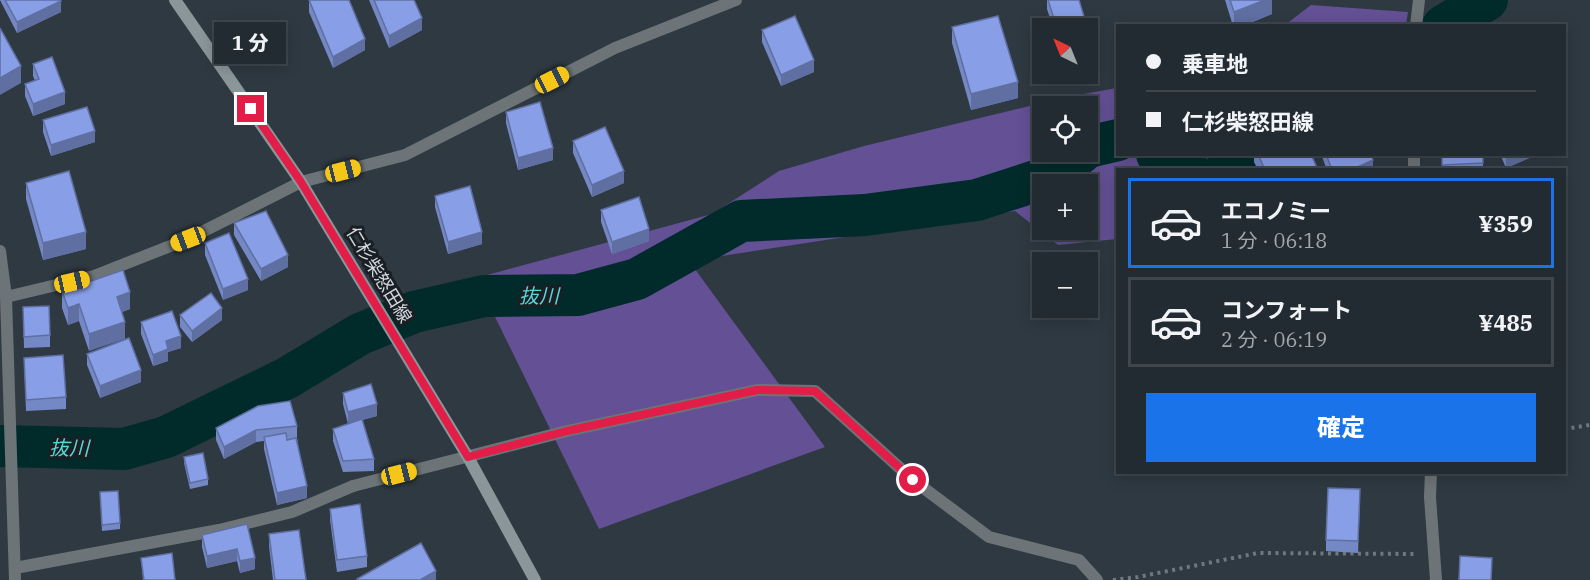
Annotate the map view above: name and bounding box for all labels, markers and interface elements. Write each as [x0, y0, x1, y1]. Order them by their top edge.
north arrow [1032, 18, 1098, 84]
map controls [1032, 18, 1098, 318]
callout: 1 分 [215, 22, 287, 64]
text: 1 分 [232, 29, 268, 56]
text: 乗車地 [1182, 49, 1248, 78]
car [532, 64, 572, 96]
route end [237, 95, 264, 122]
button: locate [1032, 96, 1098, 162]
text: 仁杉柴怒田線 [1182, 107, 1314, 136]
car [323, 158, 363, 184]
button: + [1032, 174, 1098, 240]
icon: car [1149, 196, 1203, 250]
text: エコノミー [1221, 196, 1331, 225]
text: ¥359 [1478, 209, 1533, 238]
street label: 仁杉柴怒田線 [342, 223, 417, 327]
car [168, 224, 208, 254]
text: 1 分 · 06:18 [1221, 227, 1327, 254]
button: − [1032, 252, 1098, 318]
car [52, 269, 92, 295]
water label: 抜川 [519, 282, 561, 309]
icon: car [1149, 295, 1203, 349]
text: コンフォート [1221, 295, 1352, 324]
text: ¥485 [1478, 308, 1533, 337]
text: 2 分 · 06:19 [1221, 326, 1327, 353]
button: 確定 [1146, 393, 1536, 462]
water label: 抜川 [49, 434, 91, 461]
car [379, 461, 419, 487]
route start [899, 466, 926, 493]

